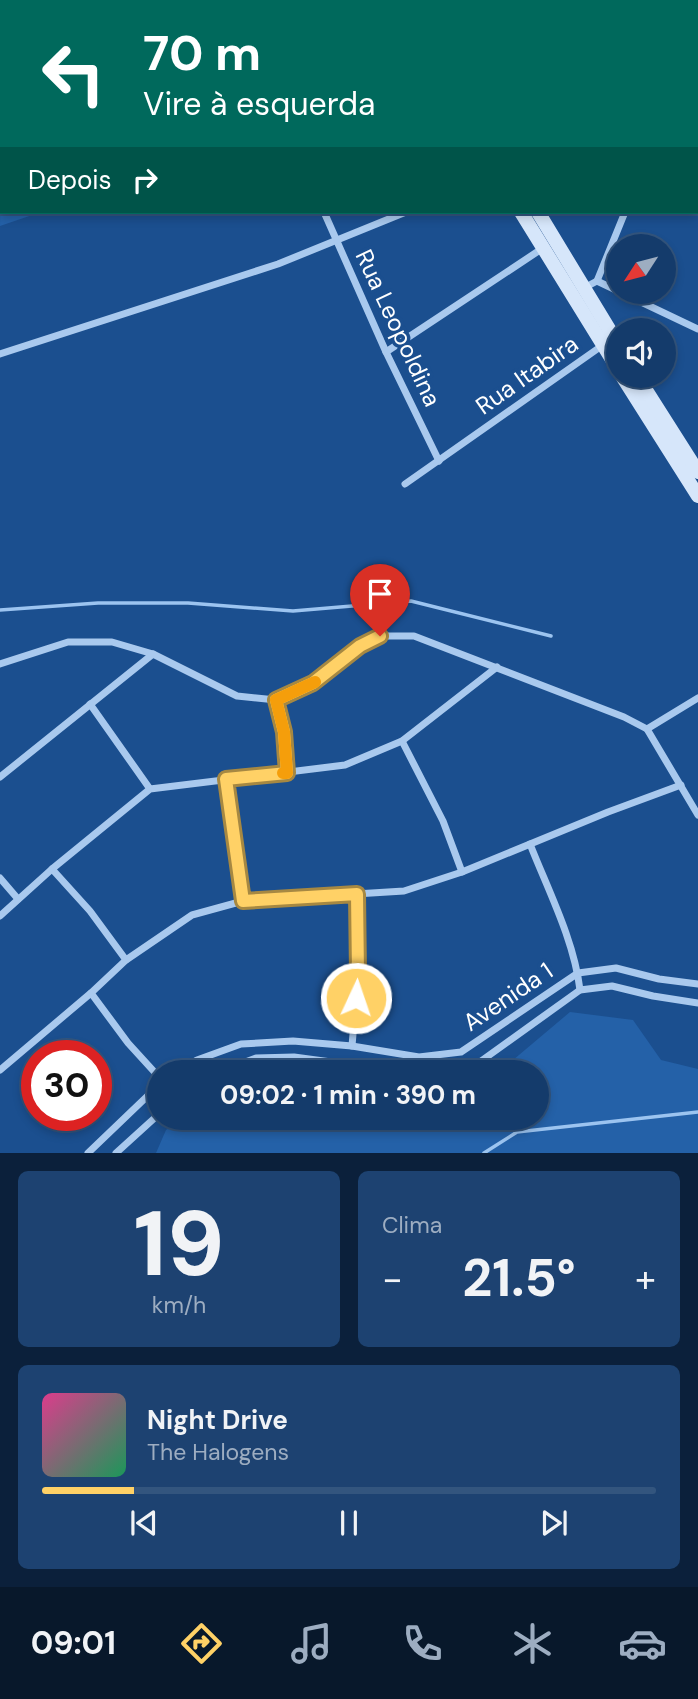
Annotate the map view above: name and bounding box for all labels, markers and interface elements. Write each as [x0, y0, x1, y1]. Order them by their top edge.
text: 70 m [143, 21, 261, 85]
icon: left [28, 28, 119, 119]
text: Vire à esquerda [143, 83, 375, 125]
icon: right [126, 161, 164, 199]
text: Depois [28, 163, 112, 197]
north arrow [606, 234, 676, 304]
map controls [606, 234, 676, 388]
street label: Rua Leopoldina [349, 244, 448, 411]
button: sound [606, 318, 676, 388]
street label: Rua Itabira [469, 328, 584, 421]
pin [350, 564, 410, 636]
icon: arrive [361, 575, 399, 613]
street label: Avenida 1 [457, 955, 559, 1038]
position arrow [319, 961, 393, 1035]
speed limit sign: 30 [21, 1040, 112, 1131]
text: 09:02 · 1 min · 390 m [220, 1078, 476, 1112]
text: 19 [134, 1185, 224, 1303]
text: Clima [382, 1210, 442, 1240]
text: 21.5° [462, 1244, 576, 1312]
text: − [382, 1254, 403, 1304]
text: + [635, 1254, 656, 1304]
text: km/h [152, 1290, 206, 1320]
text: Night Drive [147, 1403, 288, 1437]
text: The Halogens [147, 1437, 289, 1467]
icon: previous [125, 1504, 163, 1542]
icon: pause [330, 1504, 368, 1542]
icon: next [535, 1504, 573, 1542]
icon: directions [177, 1619, 226, 1668]
icon: music [287, 1619, 336, 1668]
icon: phone [398, 1619, 447, 1668]
icon: climate [508, 1619, 557, 1668]
icon: car [618, 1619, 667, 1668]
text: 09:01 [31, 1622, 116, 1664]

